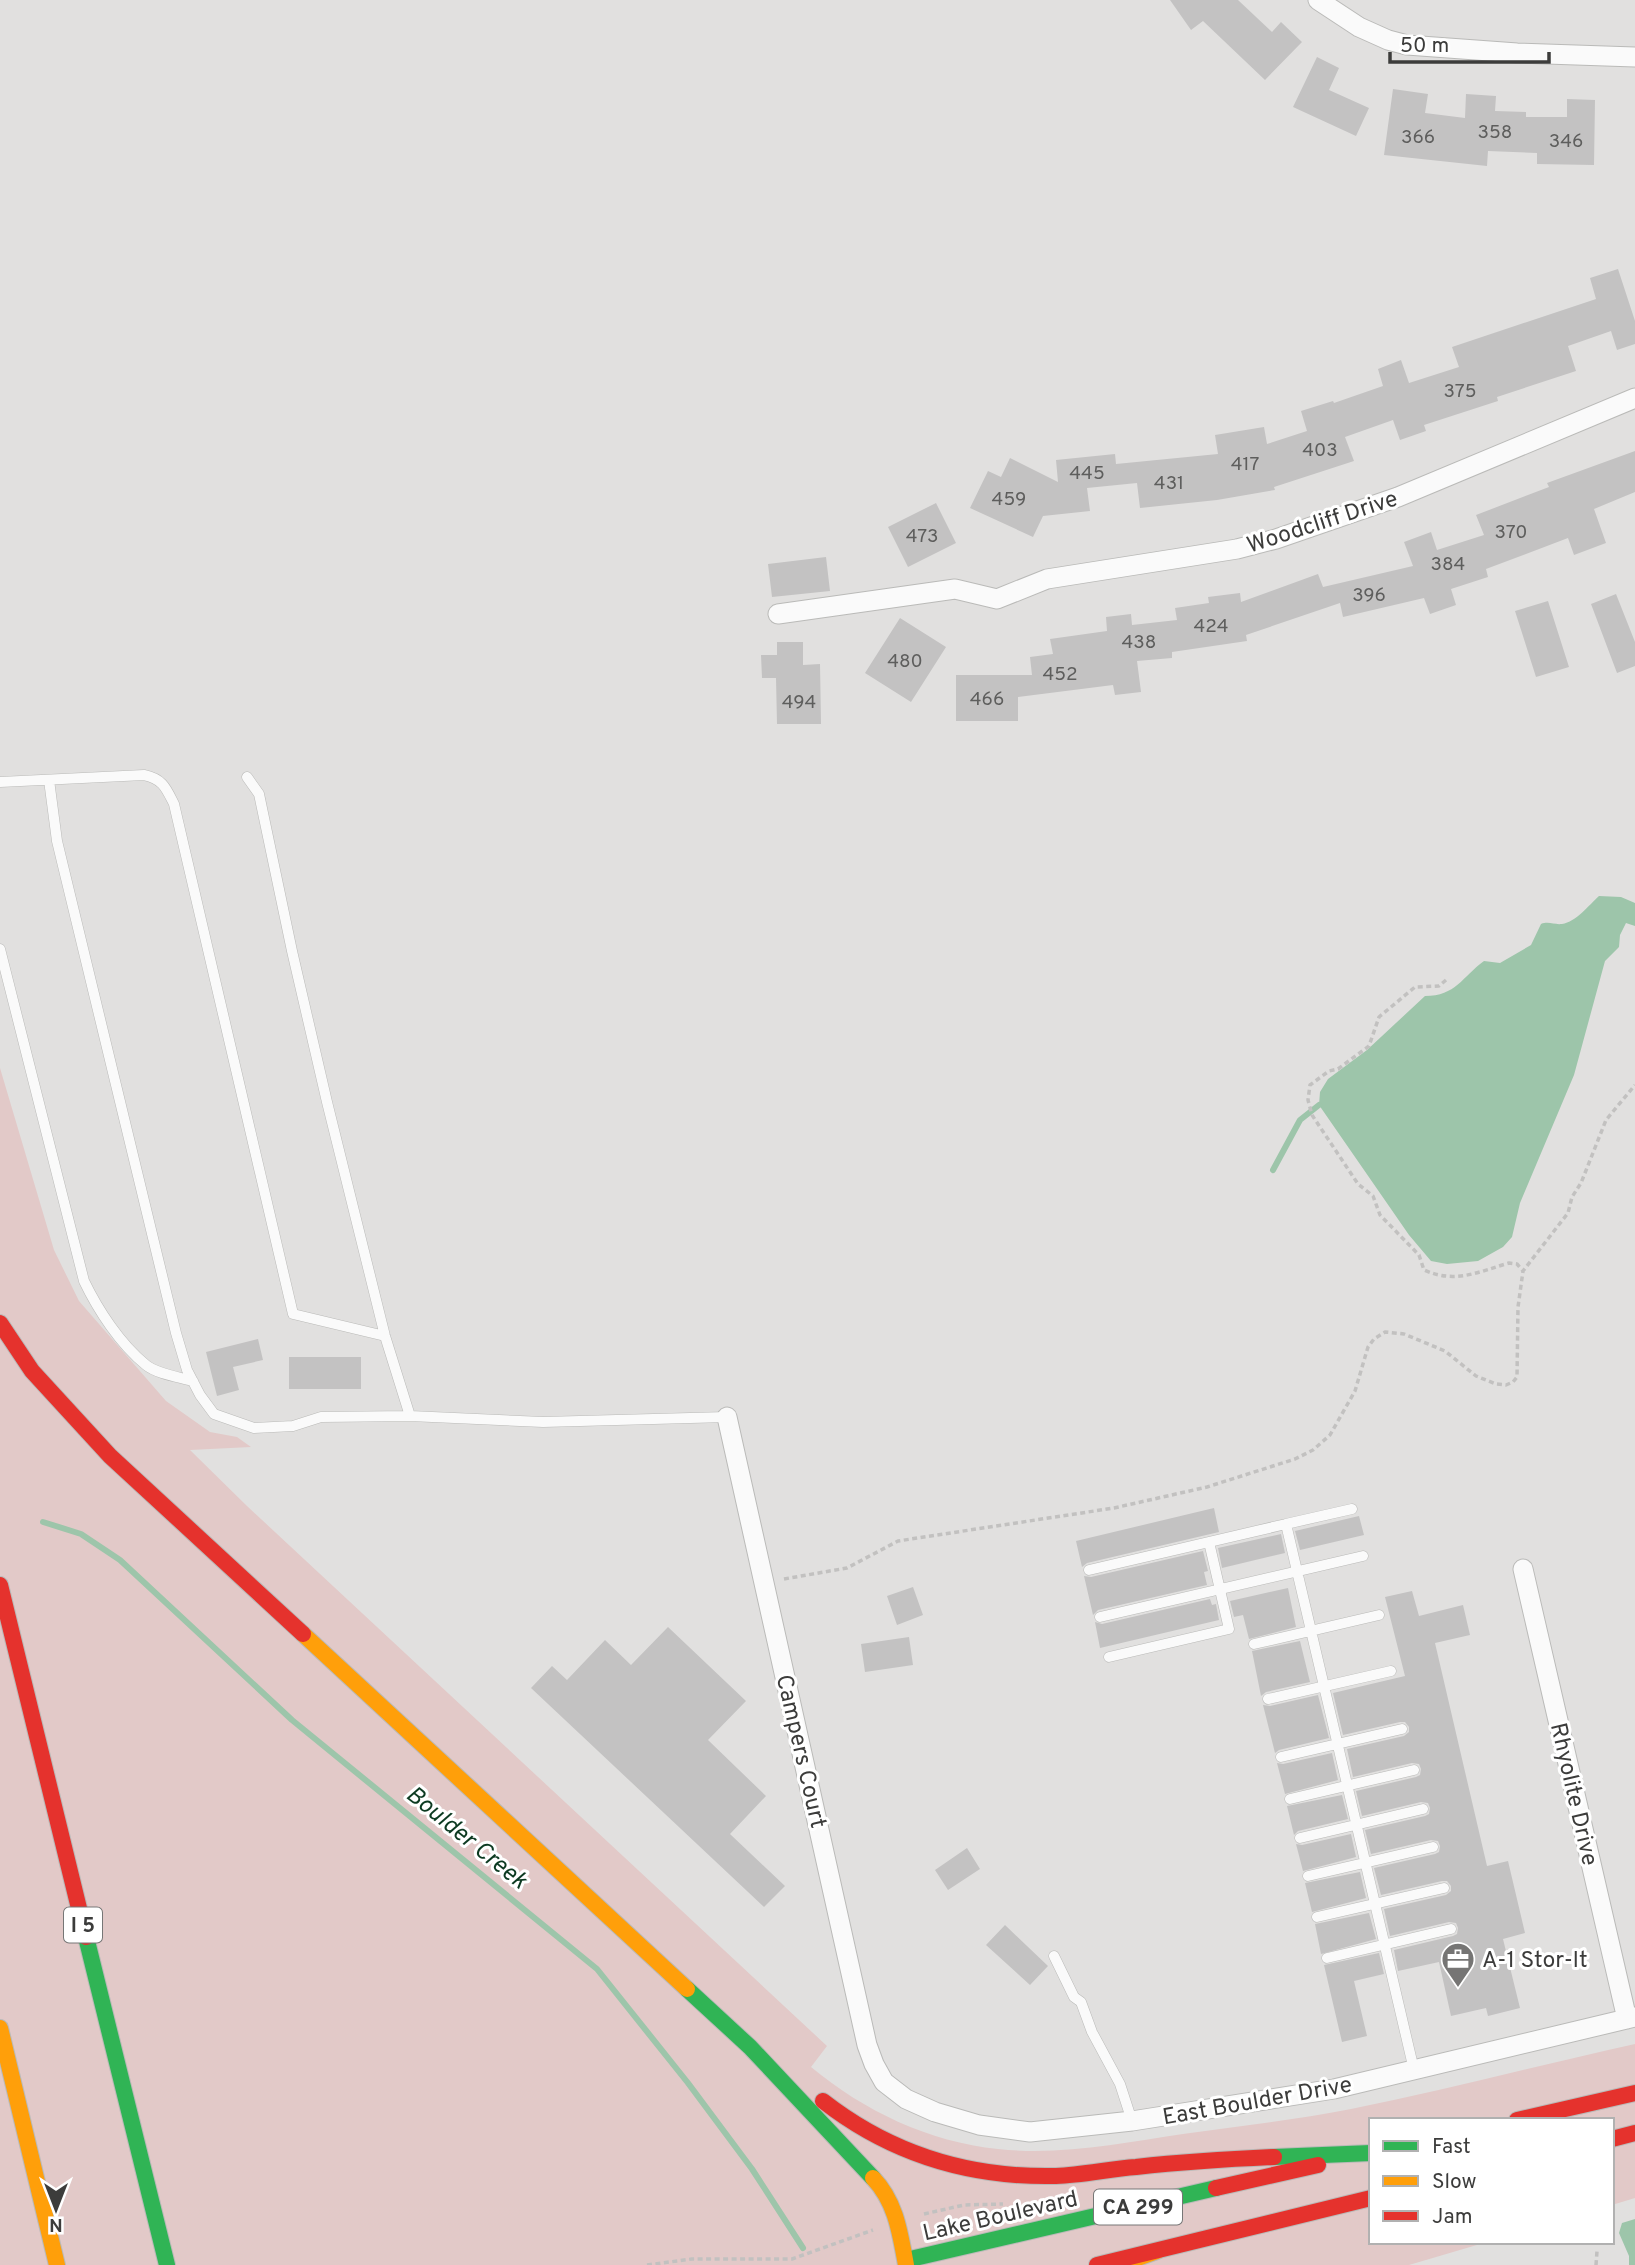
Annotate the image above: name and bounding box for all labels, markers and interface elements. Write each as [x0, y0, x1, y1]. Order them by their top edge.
scale bar [1390, 21, 1549, 65]
text: 50 m [1400, 33, 1449, 60]
house number: 358 [1478, 121, 1512, 145]
house number: 366 [1401, 126, 1435, 150]
house number: 346 [1549, 130, 1583, 154]
house number: 375 [1444, 380, 1476, 404]
house number: 403 [1302, 439, 1338, 463]
house number: 417 [1231, 453, 1259, 477]
house number: 445 [1069, 462, 1105, 486]
house number: 431 [1154, 472, 1184, 496]
street label: Woodcliff Drive [1244, 485, 1402, 561]
house number: 459 [992, 488, 1026, 512]
house number: 370 [1495, 521, 1527, 545]
house number: 473 [906, 525, 938, 549]
house number: 384 [1431, 553, 1465, 577]
house number: 396 [1352, 584, 1386, 608]
house number: 424 [1193, 615, 1229, 639]
house number: 438 [1122, 631, 1156, 655]
house number: 480 [887, 650, 923, 674]
house number: 452 [1042, 663, 1078, 687]
house number: 466 [970, 688, 1004, 712]
house number: 494 [782, 691, 816, 715]
street label: Campers Court [768, 1672, 831, 1831]
street label: Rhyolite Drive [1542, 1720, 1603, 1869]
water label: Boulder Creek [399, 1780, 533, 1897]
road number: I 5 [64, 1908, 102, 1942]
office icon: A-1 Stor-It [1439, 1940, 1477, 1989]
place label: A-1 Stor-It [1482, 1947, 1588, 1976]
street label: East Boulder Drive [1160, 2072, 1354, 2133]
legend [1369, 2118, 1614, 2244]
text: Fast [1432, 2134, 1471, 2161]
text: Slow [1432, 2169, 1477, 2196]
north arrow [21, 2174, 91, 2244]
street label: Lake Boulevard [920, 2186, 1081, 2249]
road number: CA 299 [1094, 2190, 1182, 2224]
text: Jam [1432, 2204, 1473, 2231]
text: N [49, 2212, 63, 2236]

